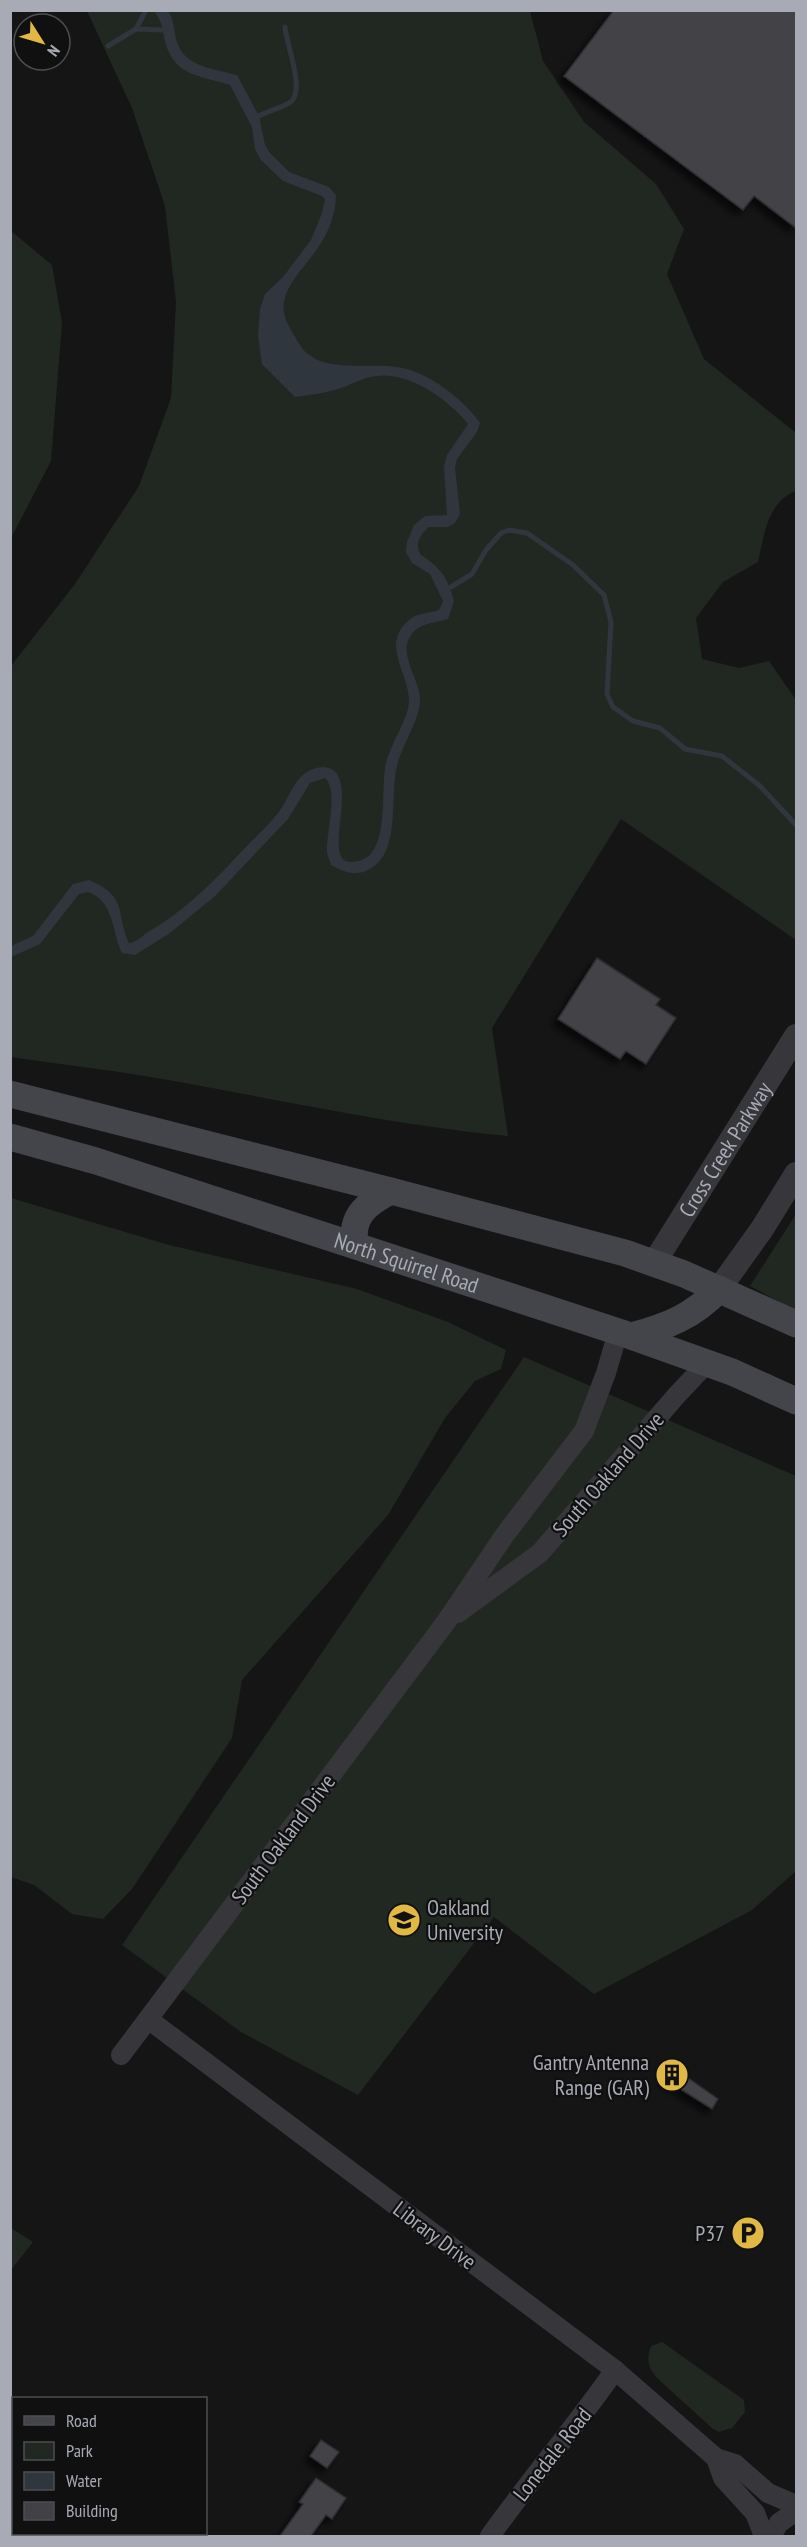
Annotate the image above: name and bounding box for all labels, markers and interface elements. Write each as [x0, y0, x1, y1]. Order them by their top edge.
north arrow [12, 12, 72, 72]
text: N [43, 42, 65, 60]
street label: Cross Creek Parkway [672, 1076, 778, 1222]
street label: North Squirrel Road [331, 1226, 482, 1299]
street label: South Oakland Drive [546, 1406, 670, 1542]
street label: South Oakland Drive [225, 1768, 341, 1910]
place label: Oakland University [427, 1893, 504, 1946]
school or university icon: Oakland University [386, 1902, 422, 1938]
place label: Gantry Antenna Range (GAR) [533, 2048, 650, 2101]
building icon: Gantry Antenna Range (GAR) [654, 2057, 690, 2093]
street label: Library Drive [388, 2195, 482, 2275]
parking icon: P37 [730, 2215, 766, 2251]
place label: P37 [695, 2219, 725, 2247]
legend [12, 2397, 207, 2535]
street label: Lonedale Road [507, 2402, 597, 2506]
text: Road [66, 2409, 97, 2432]
text: Park [66, 2439, 93, 2462]
text: Water [66, 2469, 102, 2492]
text: Building [66, 2499, 118, 2522]

